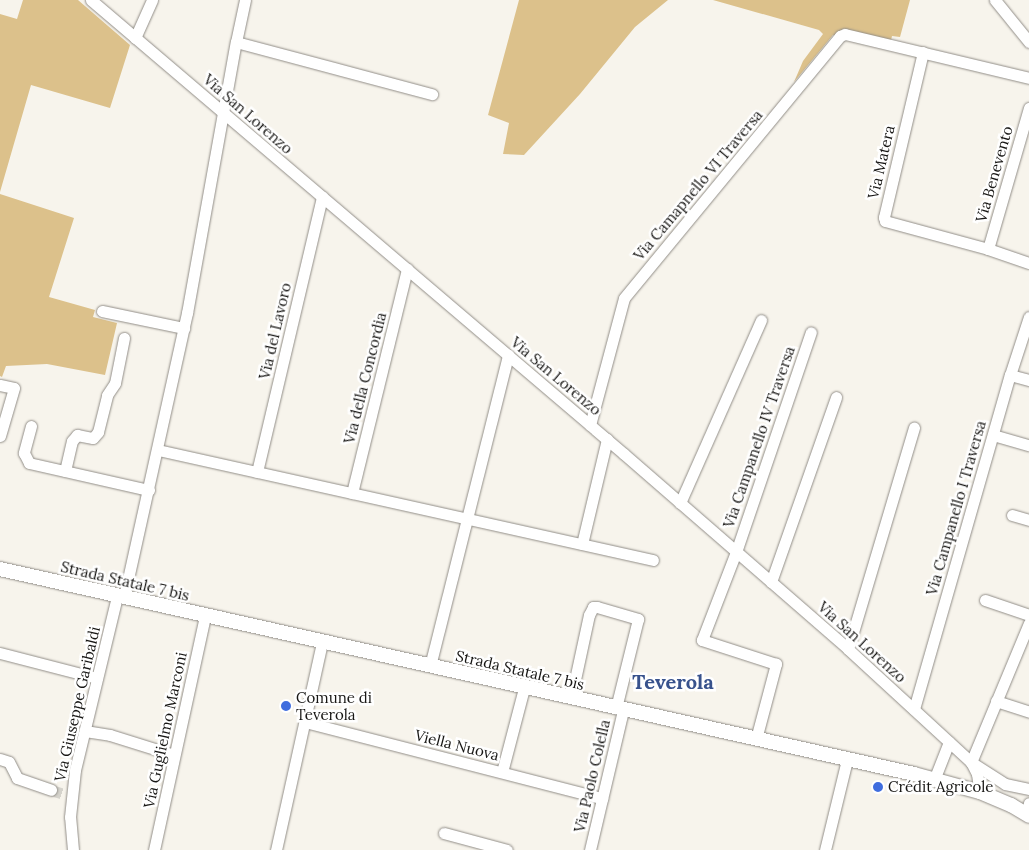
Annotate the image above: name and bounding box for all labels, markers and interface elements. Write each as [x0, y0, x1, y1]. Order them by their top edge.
street label: Via San Lorenzo [200, 70, 296, 158]
street label: Via Camapnello VI Traversa [630, 106, 766, 264]
street label: Via Matera [864, 123, 898, 201]
street label: Via Benevento [972, 124, 1016, 224]
street label: Via del Lavoro [255, 281, 295, 381]
street label: Via della Concordia [340, 310, 390, 446]
street label: Via San Lorenzo [507, 333, 605, 419]
street label: Via Campanello IV Traversa [719, 344, 799, 530]
street label: Via Campanello I Traversa [922, 419, 990, 597]
street label: Strada Statale 7 bis [59, 557, 191, 605]
street label: Via San Lorenzo [814, 598, 910, 686]
street label: Via Giuseppe Garibaldi [50, 625, 104, 783]
street label: Strada Statale 7 bis [454, 646, 586, 694]
street label: Via Guglielmo Marconi [140, 650, 190, 810]
district label: Teverola [632, 669, 714, 693]
place label: Comune di Teverola [296, 688, 372, 723]
marker: Comune di Teverola [280, 700, 292, 712]
street label: Via Paolo Colella [570, 718, 614, 834]
street label: Viella Nuova [413, 726, 501, 764]
place label: Crédit Agricole [888, 778, 993, 796]
marker: Crédit Agricole [872, 781, 884, 793]

